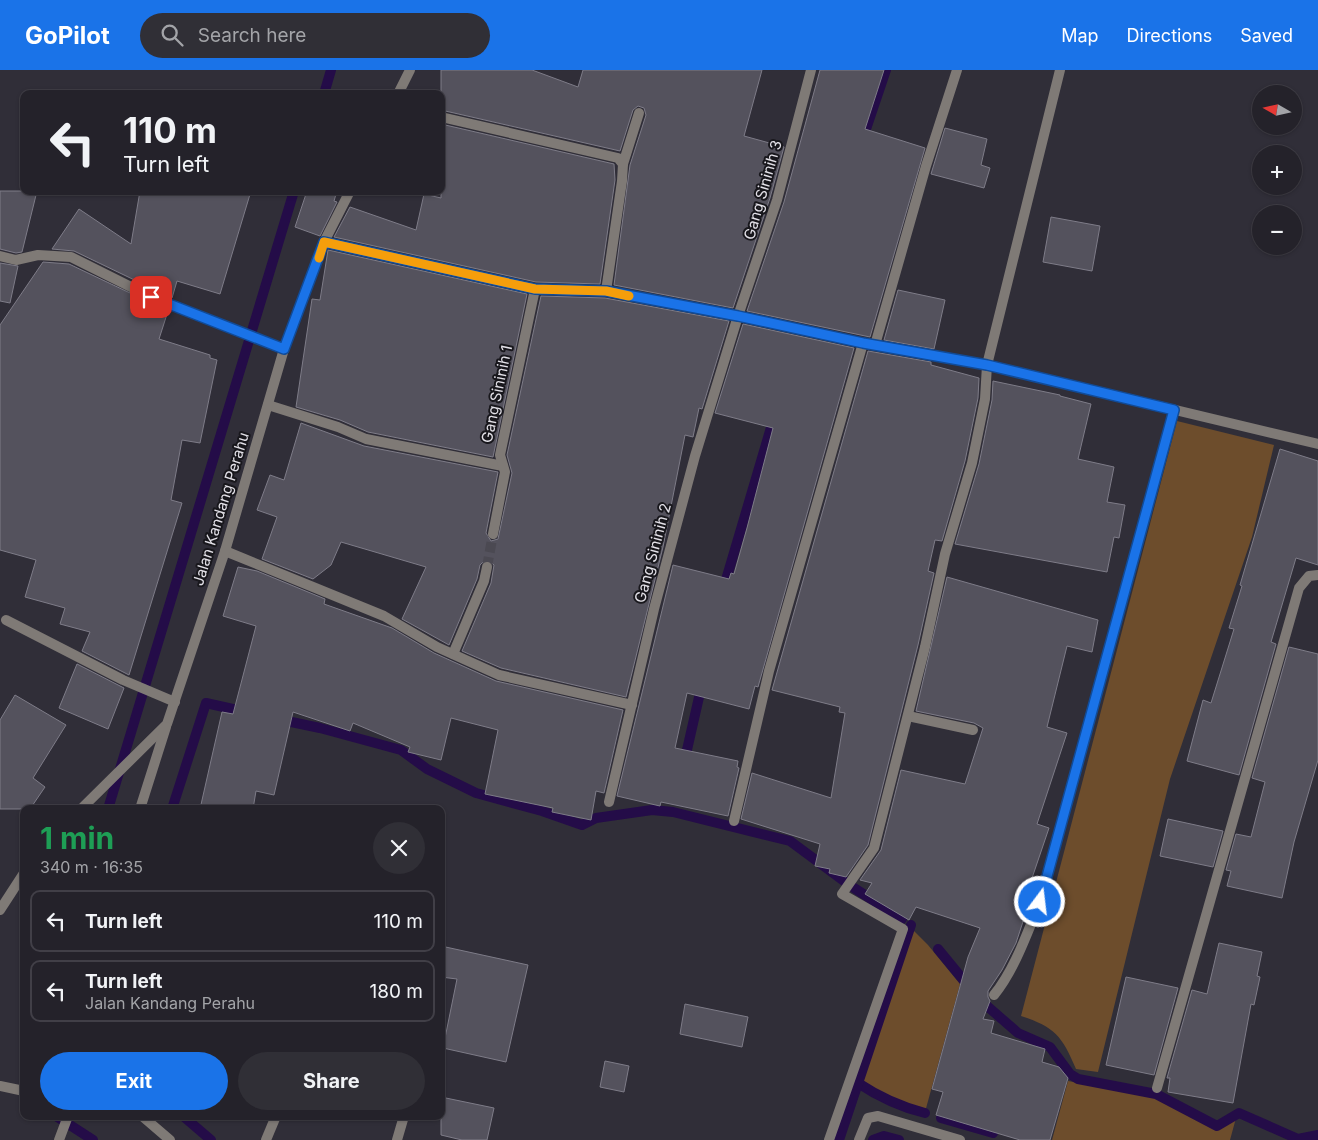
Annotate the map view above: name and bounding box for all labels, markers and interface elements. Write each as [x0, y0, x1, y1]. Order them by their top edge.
search box [140, 13, 490, 58]
text: GoPilot [25, 21, 110, 50]
icon: search [158, 21, 186, 49]
text: Search here [198, 24, 306, 47]
text: Map [1061, 25, 1099, 46]
text: Directions [1127, 25, 1212, 46]
text: Saved [1240, 25, 1293, 46]
north arrow [1252, 85, 1302, 135]
map controls [1252, 85, 1302, 255]
text: 110 m [123, 109, 217, 151]
icon: left [40, 110, 105, 175]
street label: Gang Sininih 3 [739, 138, 786, 242]
button: + [1252, 145, 1302, 195]
text: Turn left [123, 151, 209, 177]
button: − [1252, 205, 1302, 255]
pin [130, 276, 172, 318]
icon: arrive [137, 283, 165, 311]
street label: Gang Sininih 1 [477, 343, 516, 444]
street label: Jalan Kandang Perahu [188, 430, 253, 588]
street label: Gang Sininih 2 [630, 501, 675, 605]
text: 1 min [40, 820, 114, 856]
button: close [373, 822, 425, 874]
text: 340 m · 16:35 [40, 857, 143, 877]
position arrow [1013, 875, 1065, 927]
icon: left [42, 907, 70, 935]
text: Turn left [85, 910, 163, 933]
text: 110 m [374, 910, 423, 933]
text: Turn left [85, 970, 163, 993]
icon: left [42, 977, 70, 1005]
text: 180 m [370, 980, 423, 1003]
text: Jalan Kandang Perahu [85, 993, 255, 1013]
button: Exit [40, 1052, 228, 1110]
button: Share [238, 1052, 425, 1110]

